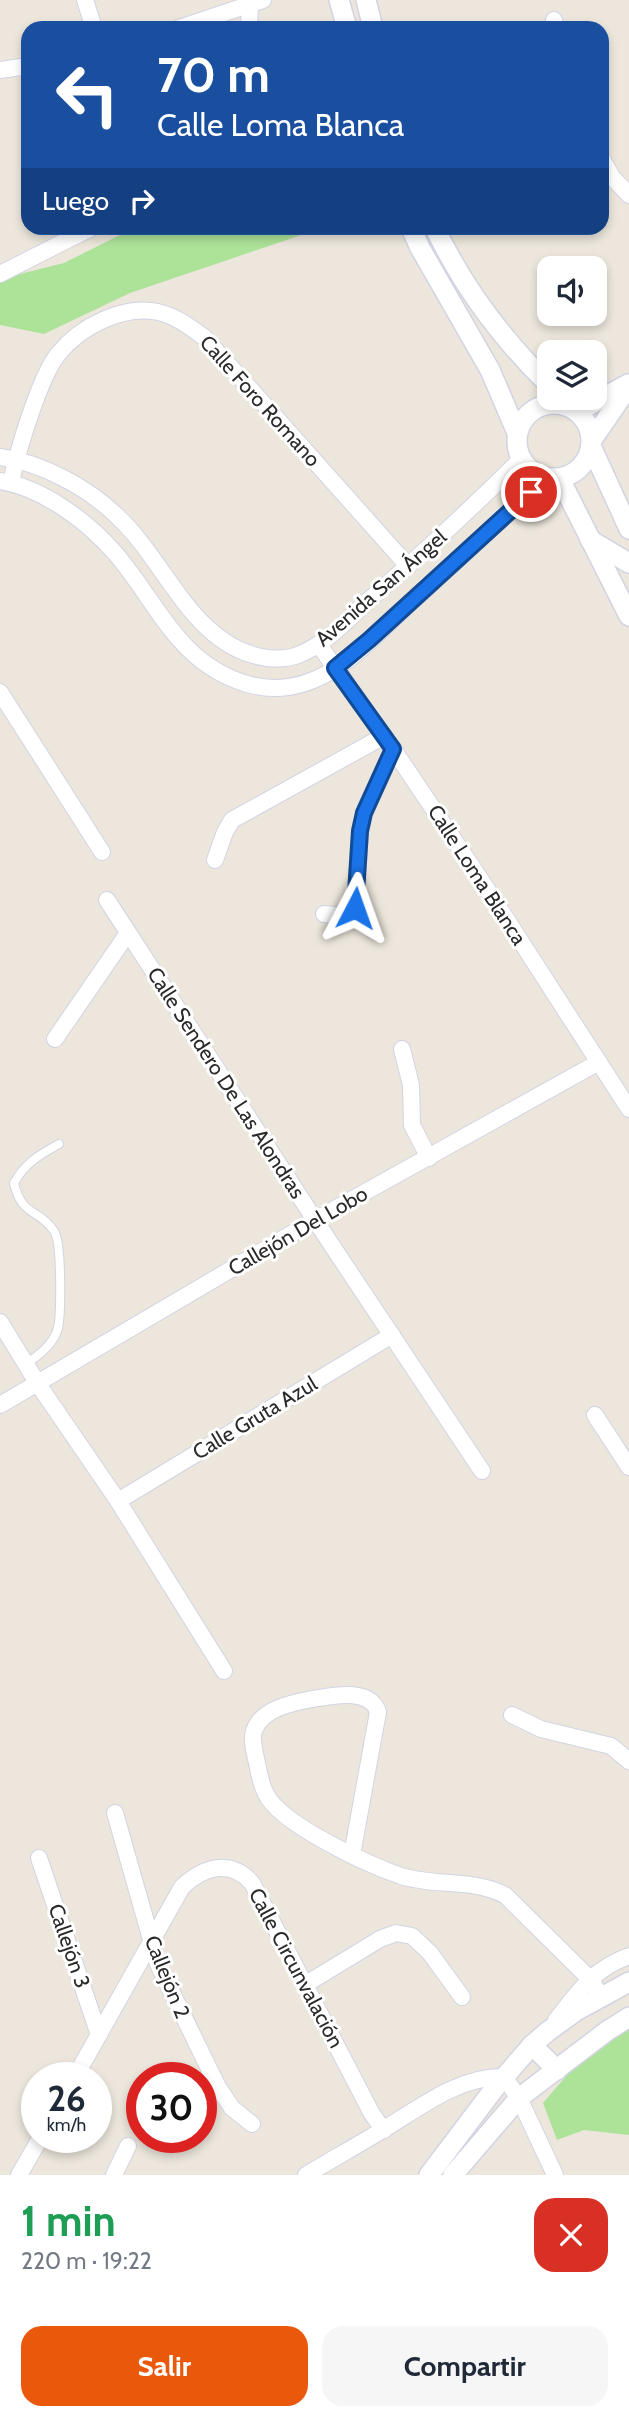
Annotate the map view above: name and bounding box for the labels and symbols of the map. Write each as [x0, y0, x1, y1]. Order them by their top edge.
street label: Calle Foro Romano [195, 330, 326, 472]
pin [501, 462, 561, 522]
street label: Avenida San Ángel [310, 524, 451, 651]
street label: Calle Loma Blanca [423, 800, 532, 950]
position arrow [318, 871, 392, 945]
street label: Calle Sendero De Las Alondras [142, 962, 311, 1203]
street label: Callejón Del Lobo [224, 1181, 372, 1281]
street label: Calle Gruta Azul [188, 1371, 321, 1464]
street label: Calle Circunvalación [244, 1884, 349, 2052]
street label: Callejón 3 [42, 1900, 96, 1992]
street label: Callejón 2 [139, 1932, 195, 2022]
speed limit sign: 30 [126, 2062, 217, 2153]

